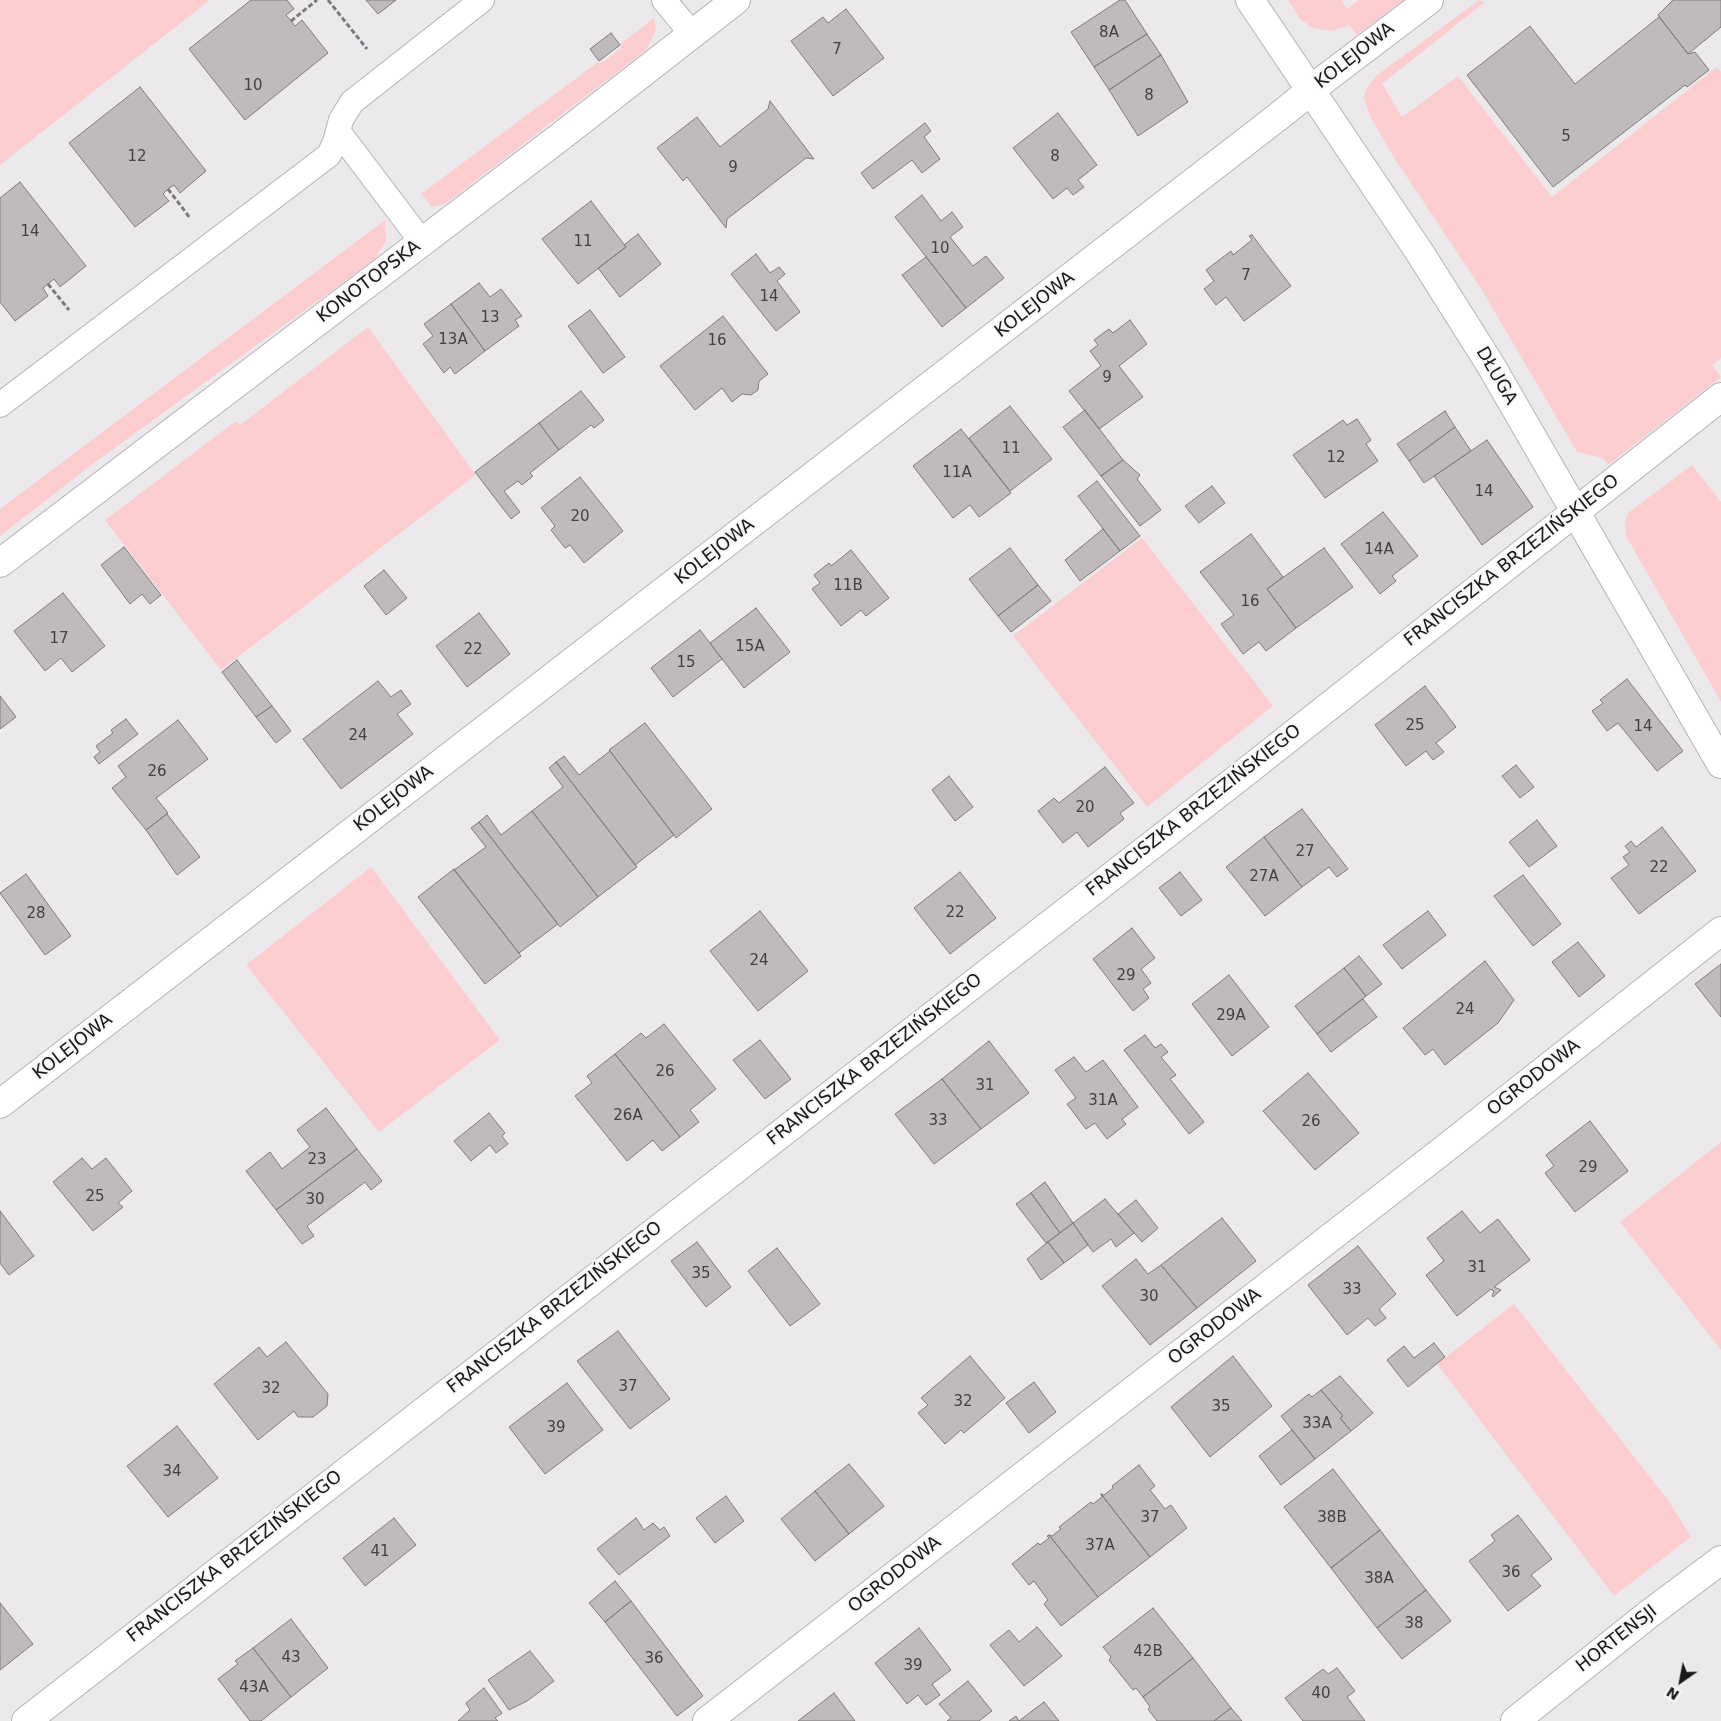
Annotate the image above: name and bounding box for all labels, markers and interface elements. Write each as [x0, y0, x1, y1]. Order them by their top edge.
street label: KOLEJOWA [1311, 18, 1399, 94]
house number: 8A [1099, 24, 1119, 42]
house number: 7 [832, 41, 842, 59]
house number: 10 [243, 77, 263, 95]
house number: 8 [1144, 87, 1154, 105]
house number: 5 [1561, 128, 1571, 146]
house number: 12 [127, 148, 147, 166]
house number: 8 [1050, 148, 1060, 166]
house number: 9 [728, 159, 738, 177]
house number: 14 [20, 223, 40, 241]
house number: 11 [573, 233, 593, 251]
street label: KONOTOPSKA [313, 236, 425, 328]
house number: 10 [930, 240, 950, 258]
street label: KOLEJOWA [991, 267, 1079, 343]
house number: 7 [1241, 267, 1251, 285]
house number: 14 [759, 288, 779, 306]
house number: 13 [480, 309, 500, 327]
house number: 13A [438, 331, 468, 349]
house number: 16 [707, 332, 727, 350]
street label: DŁUGA [1471, 343, 1521, 409]
house number: 9 [1102, 369, 1112, 387]
house number: 11 [1001, 440, 1021, 458]
house number: 12 [1326, 449, 1346, 467]
house number: 11A [942, 464, 972, 482]
street label: FRANCISZKA BRZEZIŃSKIEGO [1400, 470, 1624, 652]
house number: 14 [1474, 483, 1494, 501]
house number: 20 [570, 508, 590, 526]
street label: KOLEJOWA [671, 514, 759, 590]
house number: 14A [1364, 541, 1394, 559]
house number: 11B [833, 577, 863, 595]
house number: 16 [1240, 593, 1260, 611]
house number: 17 [49, 630, 69, 648]
house number: 15A [735, 638, 765, 656]
house number: 22 [463, 641, 483, 659]
house number: 15 [676, 654, 696, 672]
house number: 25 [1405, 717, 1425, 735]
house number: 14 [1633, 718, 1653, 736]
street label: FRANCISZKA BRZEZIŃSKIEGO [1082, 720, 1306, 902]
house number: 24 [348, 727, 368, 745]
street label: KOLEJOWA [350, 761, 438, 837]
house number: 26 [147, 763, 167, 781]
house number: 20 [1075, 799, 1095, 817]
house number: 27 [1295, 843, 1315, 861]
house number: 22 [1649, 859, 1669, 877]
house number: 27A [1249, 868, 1279, 886]
house number: 22 [945, 904, 965, 922]
house number: 28 [26, 905, 46, 923]
house number: 24 [749, 952, 769, 970]
house number: 29 [1116, 967, 1136, 985]
street label: FRANCISZKA BRZEZIŃSKIEGO [763, 969, 987, 1151]
house number: 24 [1455, 1001, 1475, 1019]
house number: 29A [1216, 1007, 1246, 1025]
street label: KOLEJOWA [29, 1009, 117, 1085]
street label: OGRODOWA [1483, 1035, 1585, 1121]
house number: 26 [655, 1063, 675, 1081]
house number: 31 [975, 1077, 995, 1095]
house number: 31A [1088, 1092, 1118, 1110]
house number: 26A [613, 1107, 643, 1125]
house number: 33 [928, 1112, 948, 1130]
house number: 26 [1301, 1113, 1321, 1131]
house number: 23 [307, 1151, 327, 1169]
house number: 29 [1578, 1159, 1598, 1177]
house number: 25 [85, 1188, 105, 1206]
house number: 30 [305, 1191, 325, 1209]
street label: FRANCISZKA BRZEZIŃSKIEGO [443, 1217, 667, 1399]
house number: 31 [1467, 1259, 1487, 1277]
house number: 35 [691, 1265, 711, 1283]
house number: 33 [1342, 1281, 1362, 1299]
street label: OGRODOWA [1164, 1284, 1266, 1370]
house number: 30 [1139, 1288, 1159, 1306]
house number: 37 [618, 1378, 638, 1396]
house number: 32 [261, 1380, 281, 1398]
house number: 32 [953, 1393, 973, 1411]
house number: 35 [1211, 1398, 1231, 1416]
house number: 33A [1302, 1415, 1332, 1433]
house number: 39 [546, 1419, 566, 1437]
house number: 34 [162, 1463, 182, 1481]
street label: FRANCISZKA BRZEZIŃSKIEGO [123, 1466, 347, 1648]
house number: 37 [1140, 1509, 1160, 1527]
house number: 38B [1317, 1509, 1347, 1527]
street label: OGRODOWA [844, 1532, 946, 1618]
house number: 37A [1085, 1537, 1115, 1555]
house number: 41 [370, 1543, 390, 1561]
house number: 36 [1501, 1564, 1521, 1582]
house number: 38A [1364, 1570, 1394, 1588]
street label: HORTENSJI [1572, 1601, 1662, 1677]
house number: 38 [1404, 1615, 1424, 1633]
house number: 42B [1133, 1643, 1163, 1661]
house number: 43 [281, 1649, 301, 1667]
house number: 36 [644, 1650, 664, 1668]
north arrow [1656, 1656, 1706, 1706]
house number: 39 [903, 1657, 923, 1675]
house number: 43A [239, 1679, 269, 1697]
text: N [1664, 1684, 1682, 1703]
house number: 40 [1311, 1685, 1331, 1703]

